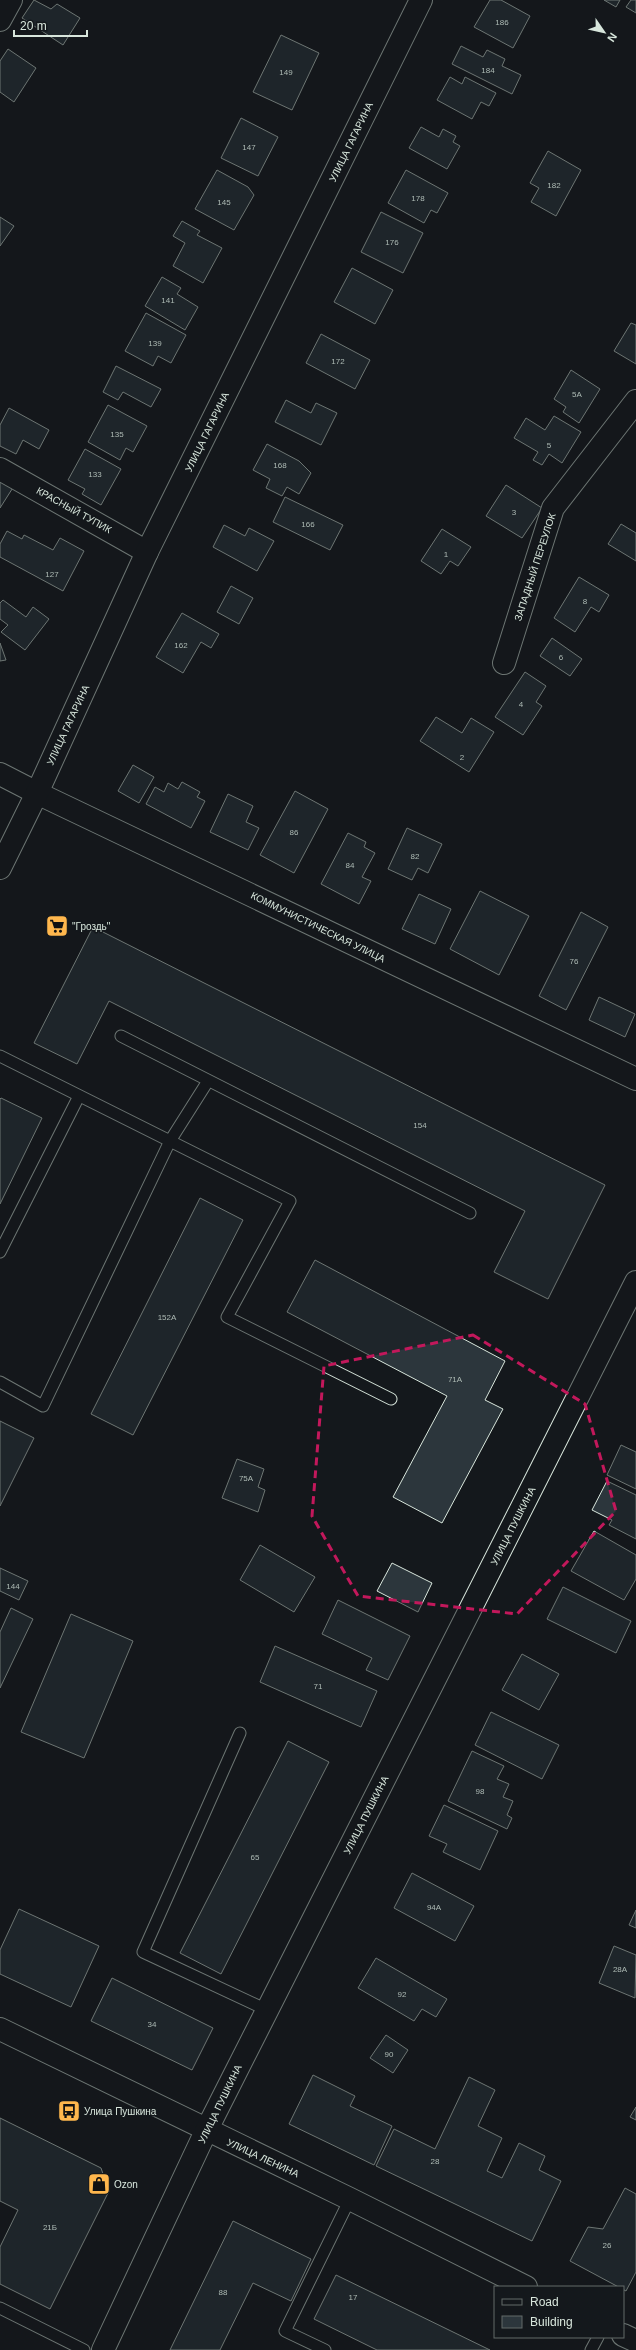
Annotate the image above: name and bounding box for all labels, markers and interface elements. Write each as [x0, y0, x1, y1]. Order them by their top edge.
scale bar [14, 12, 87, 38]
north arrow [584, 12, 624, 52]
house number: 186 [495, 18, 509, 27]
text: 20 m [20, 19, 47, 33]
text: N [605, 31, 619, 44]
house number: 184 [481, 66, 495, 75]
house number: 149 [279, 68, 293, 77]
street label: УЛИЦА ГАГАРИНА [327, 100, 375, 184]
house number: 147 [242, 143, 256, 152]
house number: 182 [547, 181, 561, 190]
house number: 178 [411, 194, 425, 203]
house number: 145 [217, 198, 231, 207]
house number: 176 [385, 238, 399, 247]
house number: 141 [161, 296, 175, 305]
house number: 139 [148, 339, 162, 348]
house number: 172 [331, 357, 345, 366]
street label: УЛИЦА ГАГАРИНА [183, 390, 231, 474]
house number: 5А [572, 390, 583, 399]
house number: 135 [110, 430, 124, 439]
house number: 5 [547, 441, 552, 450]
house number: 168 [273, 461, 287, 470]
house number: 133 [88, 470, 102, 479]
street label: КРАСНЫЙ ТУПИК [35, 484, 114, 535]
house number: 3 [512, 508, 517, 517]
street label: ЗАПАДНЫЙ ПЕРЕУЛОК [511, 511, 558, 622]
house number: 166 [301, 520, 315, 529]
house number: 1 [444, 550, 449, 559]
house number: 127 [45, 570, 59, 579]
house number: 8 [583, 597, 588, 606]
house number: 162 [174, 641, 188, 650]
house number: 6 [559, 653, 564, 662]
street label: УЛИЦА ГАГАРИНА [45, 683, 92, 767]
house number: 4 [519, 700, 524, 709]
house number: 2 [460, 753, 465, 762]
house number: 86 [290, 828, 299, 837]
house number: 82 [411, 852, 420, 861]
house number: 84 [346, 861, 355, 870]
street label: КОММУНИСТИЧЕСКАЯ УЛИЦА [249, 890, 387, 965]
supermarket icon: "Гроздь" [44, 913, 70, 939]
place label: "Гроздь" [72, 921, 111, 932]
house number: 76 [570, 957, 579, 966]
house number: 154 [413, 1121, 427, 1130]
house number: 152А [158, 1313, 177, 1322]
house number: 71А [448, 1375, 463, 1384]
house number: 75А [239, 1474, 254, 1483]
street label: УЛИЦА ПУШКИНА [489, 1485, 538, 1567]
house number: 144 [6, 1582, 20, 1591]
house number: 71 [314, 1682, 323, 1691]
street label: УЛИЦА ПУШКИНА [342, 1774, 391, 1856]
house number: 98 [476, 1787, 485, 1796]
house number: 65 [251, 1853, 260, 1862]
house number: 94А [427, 1903, 442, 1912]
house number: 28А [613, 1965, 628, 1974]
house number: 92 [398, 1990, 407, 1999]
house number: 34 [148, 2020, 157, 2029]
house number: 90 [385, 2050, 394, 2059]
street label: УЛИЦА ПУШКИНА [196, 2063, 244, 2145]
bus stop icon: Улица Пушкина [56, 2098, 82, 2124]
place label: Улица Пушкина [84, 2106, 157, 2117]
street label: УЛИЦА ЛЕНИНА [225, 2137, 301, 2180]
house number: 28 [431, 2157, 440, 2166]
shop icon: Ozon [86, 2171, 112, 2197]
place label: Ozon [114, 2179, 138, 2190]
house number: 21Б [43, 2223, 57, 2232]
house number: 26 [603, 2241, 612, 2250]
legend [494, 2286, 624, 2338]
house number: 88 [219, 2288, 228, 2297]
house number: 17 [349, 2293, 358, 2302]
text: Road [530, 2295, 559, 2309]
text: Building [530, 2315, 573, 2329]

